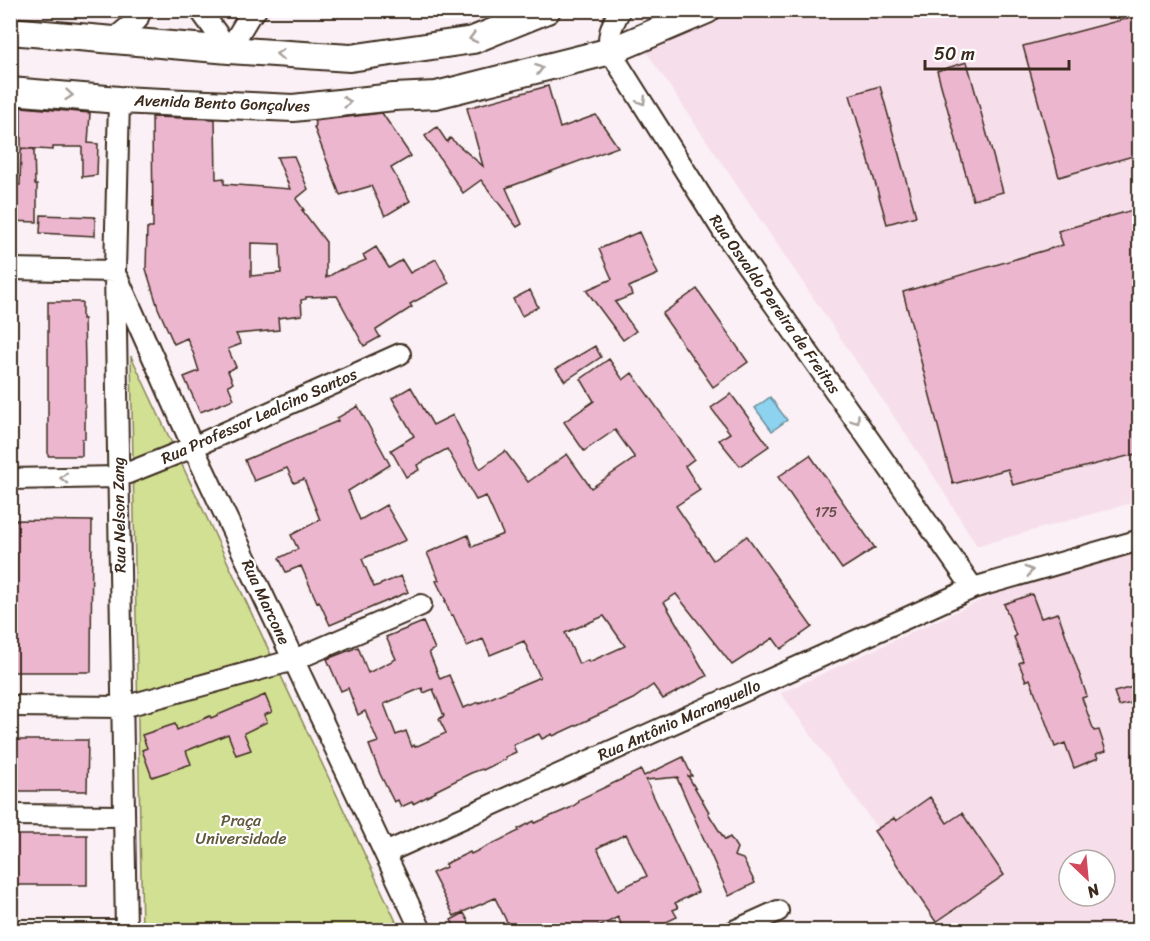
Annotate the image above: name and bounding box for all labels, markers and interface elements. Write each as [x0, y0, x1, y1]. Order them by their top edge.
one-way arrow [468, 31, 478, 44]
scale bar [925, 33, 1069, 71]
text: 50 m [934, 38, 975, 70]
one-way arrow [275, 47, 284, 60]
one-way arrow [533, 64, 543, 77]
street label: Avenida Bento Gonçalves [133, 85, 311, 121]
one-way arrow [64, 89, 73, 102]
one-way arrow [634, 95, 646, 105]
one-way arrow [343, 96, 352, 109]
street label: Rua Osvaldo Pereira de Freitas [702, 208, 849, 401]
street label: Rua Professor Lealcino Santos [156, 359, 362, 472]
one-way arrow [849, 413, 860, 424]
street label: Rua Nelson Zang [103, 457, 135, 573]
one-way arrow [60, 472, 69, 484]
house number: 175 [815, 500, 838, 525]
street label: Rua Marcone [233, 554, 299, 650]
one-way arrow [1024, 566, 1034, 579]
street label: Rua Antônio Maranguello [593, 671, 765, 769]
park label: Praça Universidade [196, 806, 286, 853]
north arrow [1057, 848, 1117, 908]
text: N [1081, 875, 1106, 907]

